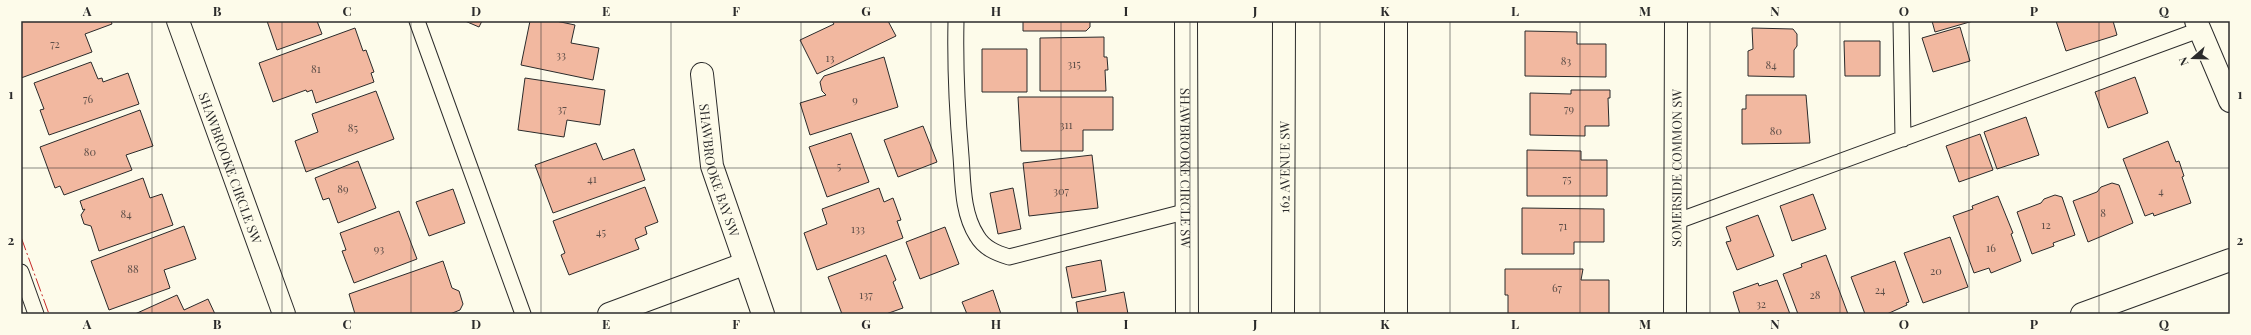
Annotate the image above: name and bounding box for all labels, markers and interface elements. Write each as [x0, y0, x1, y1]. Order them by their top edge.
text: A [82, 2, 92, 19]
text: B [213, 2, 222, 19]
text: C [342, 2, 352, 19]
text: D [471, 2, 481, 19]
text: E [602, 2, 610, 19]
text: F [732, 2, 740, 19]
text: G [861, 2, 871, 19]
text: H [991, 2, 1001, 19]
text: I [1124, 2, 1129, 19]
text: J [1252, 2, 1258, 19]
text: K [1380, 2, 1390, 19]
text: L [1511, 2, 1519, 19]
text: M [1639, 2, 1651, 19]
text: N [1770, 2, 1780, 19]
text: O [1899, 2, 1909, 19]
text: P [2030, 2, 2039, 19]
text: Q [2159, 2, 2170, 19]
house number: 72 [50, 36, 60, 51]
north arrow [2173, 38, 2213, 78]
house number: 33 [556, 47, 566, 62]
house number: 13 [826, 50, 834, 65]
house number: 83 [1561, 53, 1571, 68]
text: N [2175, 55, 2192, 68]
house number: 315 [1067, 56, 1081, 71]
house number: 84 [1765, 57, 1777, 72]
house number: 81 [311, 61, 321, 76]
text: 1 [9, 85, 14, 102]
text: 1 [2238, 85, 2243, 102]
street label: SHAWBROOKE CIRCLE SW [1178, 88, 1195, 248]
street label: SOMERSIDE COMMON SW [1667, 89, 1684, 247]
street label: SHAWBROOKE CIRCLE SW [196, 90, 266, 246]
house number: 76 [83, 91, 93, 106]
house number: 9 [852, 92, 858, 107]
house number: 37 [557, 101, 567, 116]
house number: 79 [1564, 101, 1574, 116]
street label: SHAWBROOKE BAY SW [697, 103, 744, 239]
house number: 311 [1059, 117, 1073, 132]
house number: 85 [348, 120, 359, 135]
street label: 162 AVENUE SW [1275, 121, 1292, 213]
house number: 80 [1770, 123, 1783, 138]
house number: 80 [84, 144, 97, 159]
house number: 5 [837, 158, 842, 173]
house number: 41 [587, 171, 597, 186]
house number: 75 [1562, 171, 1572, 186]
house number: 89 [337, 181, 349, 196]
house number: 307 [1053, 183, 1070, 198]
house number: 4 [2158, 183, 2164, 198]
house number: 8 [2100, 205, 2106, 220]
house number: 84 [120, 206, 132, 221]
house number: 12 [2041, 217, 2051, 232]
house number: 71 [1559, 218, 1567, 233]
house number: 133 [851, 221, 865, 236]
house number: 45 [596, 224, 606, 239]
text: 2 [8, 231, 15, 248]
text: 2 [2237, 231, 2244, 248]
house number: 16 [1986, 240, 1996, 255]
house number: 93 [374, 241, 384, 256]
house number: 88 [127, 261, 139, 276]
house number: 20 [1930, 263, 1942, 278]
house number: 67 [1552, 280, 1563, 295]
house number: 24 [1875, 282, 1886, 297]
house number: 137 [859, 287, 873, 302]
house number: 28 [1810, 287, 1821, 302]
house number: 32 [1756, 296, 1766, 311]
text: A [82, 315, 92, 332]
text: B [213, 315, 222, 332]
text: C [342, 315, 352, 332]
text: D [471, 315, 481, 332]
text: E [602, 315, 610, 332]
text: F [732, 315, 740, 332]
text: G [861, 315, 871, 332]
text: H [991, 315, 1001, 332]
text: I [1124, 315, 1129, 332]
text: J [1252, 315, 1258, 332]
text: K [1380, 315, 1390, 332]
text: L [1511, 315, 1519, 332]
text: M [1639, 315, 1651, 332]
text: N [1770, 315, 1780, 332]
text: O [1899, 315, 1909, 332]
text: P [2030, 315, 2039, 332]
text: Q [2159, 315, 2170, 332]

